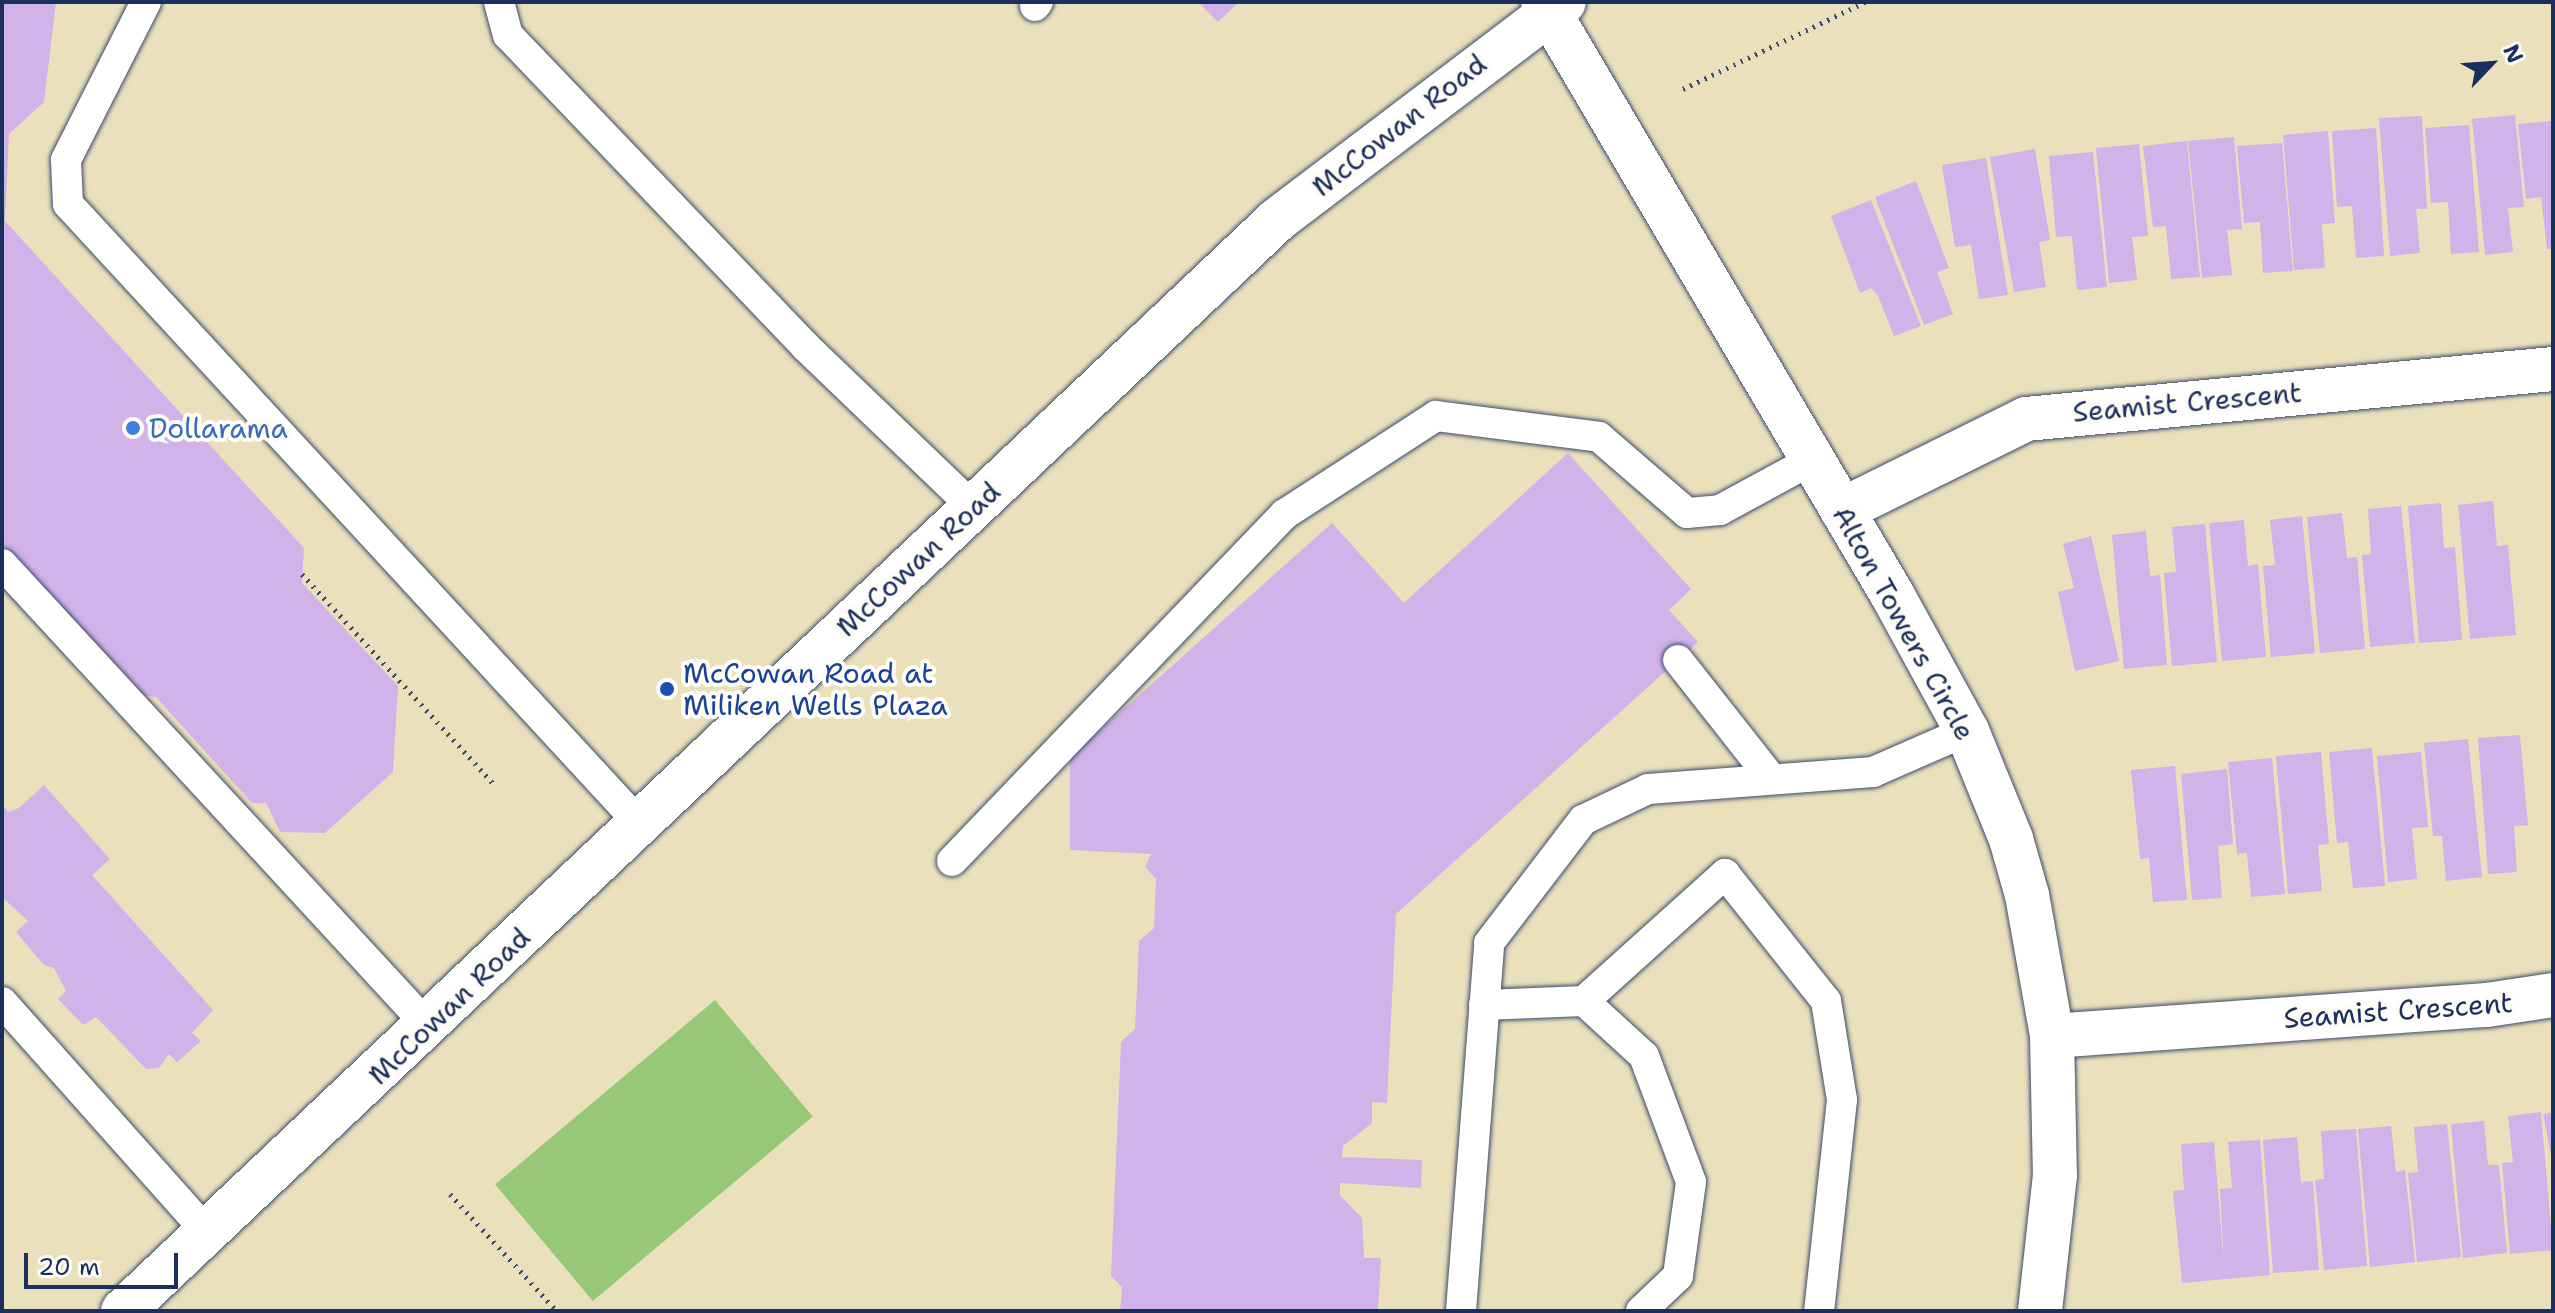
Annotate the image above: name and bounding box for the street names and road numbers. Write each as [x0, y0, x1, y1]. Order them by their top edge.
street label: McCowan Road [1305, 47, 1493, 203]
street label: Seamist Crescent [2071, 375, 2303, 429]
street label: McCowan Road [829, 475, 1007, 643]
street label: Alton Towers Circle [1826, 500, 1982, 746]
street label: McCowan Road [361, 920, 537, 1092]
street label: Seamist Crescent [2282, 985, 2514, 1035]

